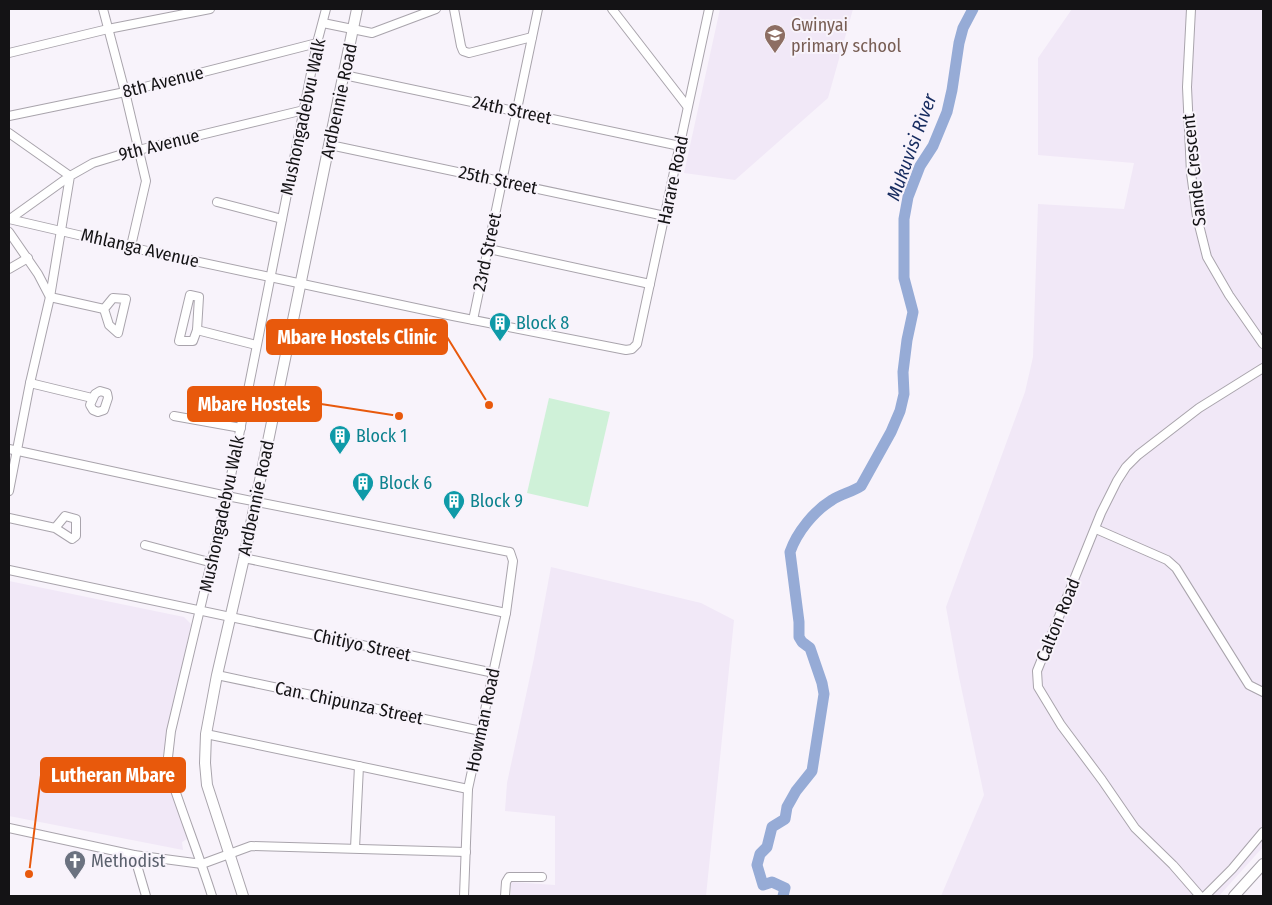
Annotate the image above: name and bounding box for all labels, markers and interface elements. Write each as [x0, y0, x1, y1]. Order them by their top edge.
place label: Gwinyai primary school [791, 14, 901, 57]
school or university icon: Gwinyai primary school [763, 23, 787, 54]
street label: Mushongadebvu Walk [276, 36, 330, 197]
street label: Ardbennie Road [316, 41, 362, 161]
street label: 8th Avenue [120, 61, 206, 103]
water label: Mukuvisi River [882, 89, 942, 204]
street label: 24th Street [471, 91, 554, 129]
street label: Sande Crescent [1177, 113, 1211, 227]
street label: 9th Avenue [116, 124, 202, 166]
street label: Harare Road [653, 133, 693, 227]
street label: 25th Street [457, 161, 539, 199]
street label: 23rd Street [468, 211, 506, 293]
street label: Mhlanga Avenue [79, 224, 201, 272]
building icon: Block 8 [488, 311, 512, 342]
place label: Block 8 [516, 312, 569, 334]
callout: Mbare Hostels Clinic [267, 320, 447, 354]
text: Mbare Hostels Clinic [277, 326, 438, 349]
callout: Mbare Hostels [188, 387, 321, 421]
text: Mbare Hostels [198, 393, 311, 416]
building icon: Block 1 [328, 424, 352, 455]
place label: Block 1 [356, 425, 407, 447]
street label: Mushongadebvu Walk [195, 433, 249, 594]
street label: Ardbennie Road [233, 438, 279, 558]
building icon: Block 6 [351, 471, 375, 502]
place label: Block 6 [379, 472, 432, 494]
building icon: Block 9 [442, 489, 466, 520]
place label: Block 9 [470, 490, 523, 512]
street label: Calton Road [1031, 575, 1085, 665]
street label: Chitiyo Street [311, 624, 413, 666]
street label: Howman Road [461, 666, 505, 774]
street label: Can. Chipunza Street [273, 677, 425, 729]
callout: Lutheran Mbare [41, 758, 185, 792]
text: Lutheran Mbare [51, 764, 175, 787]
church icon: Methodist [63, 849, 87, 880]
place label: Methodist [91, 850, 165, 872]

